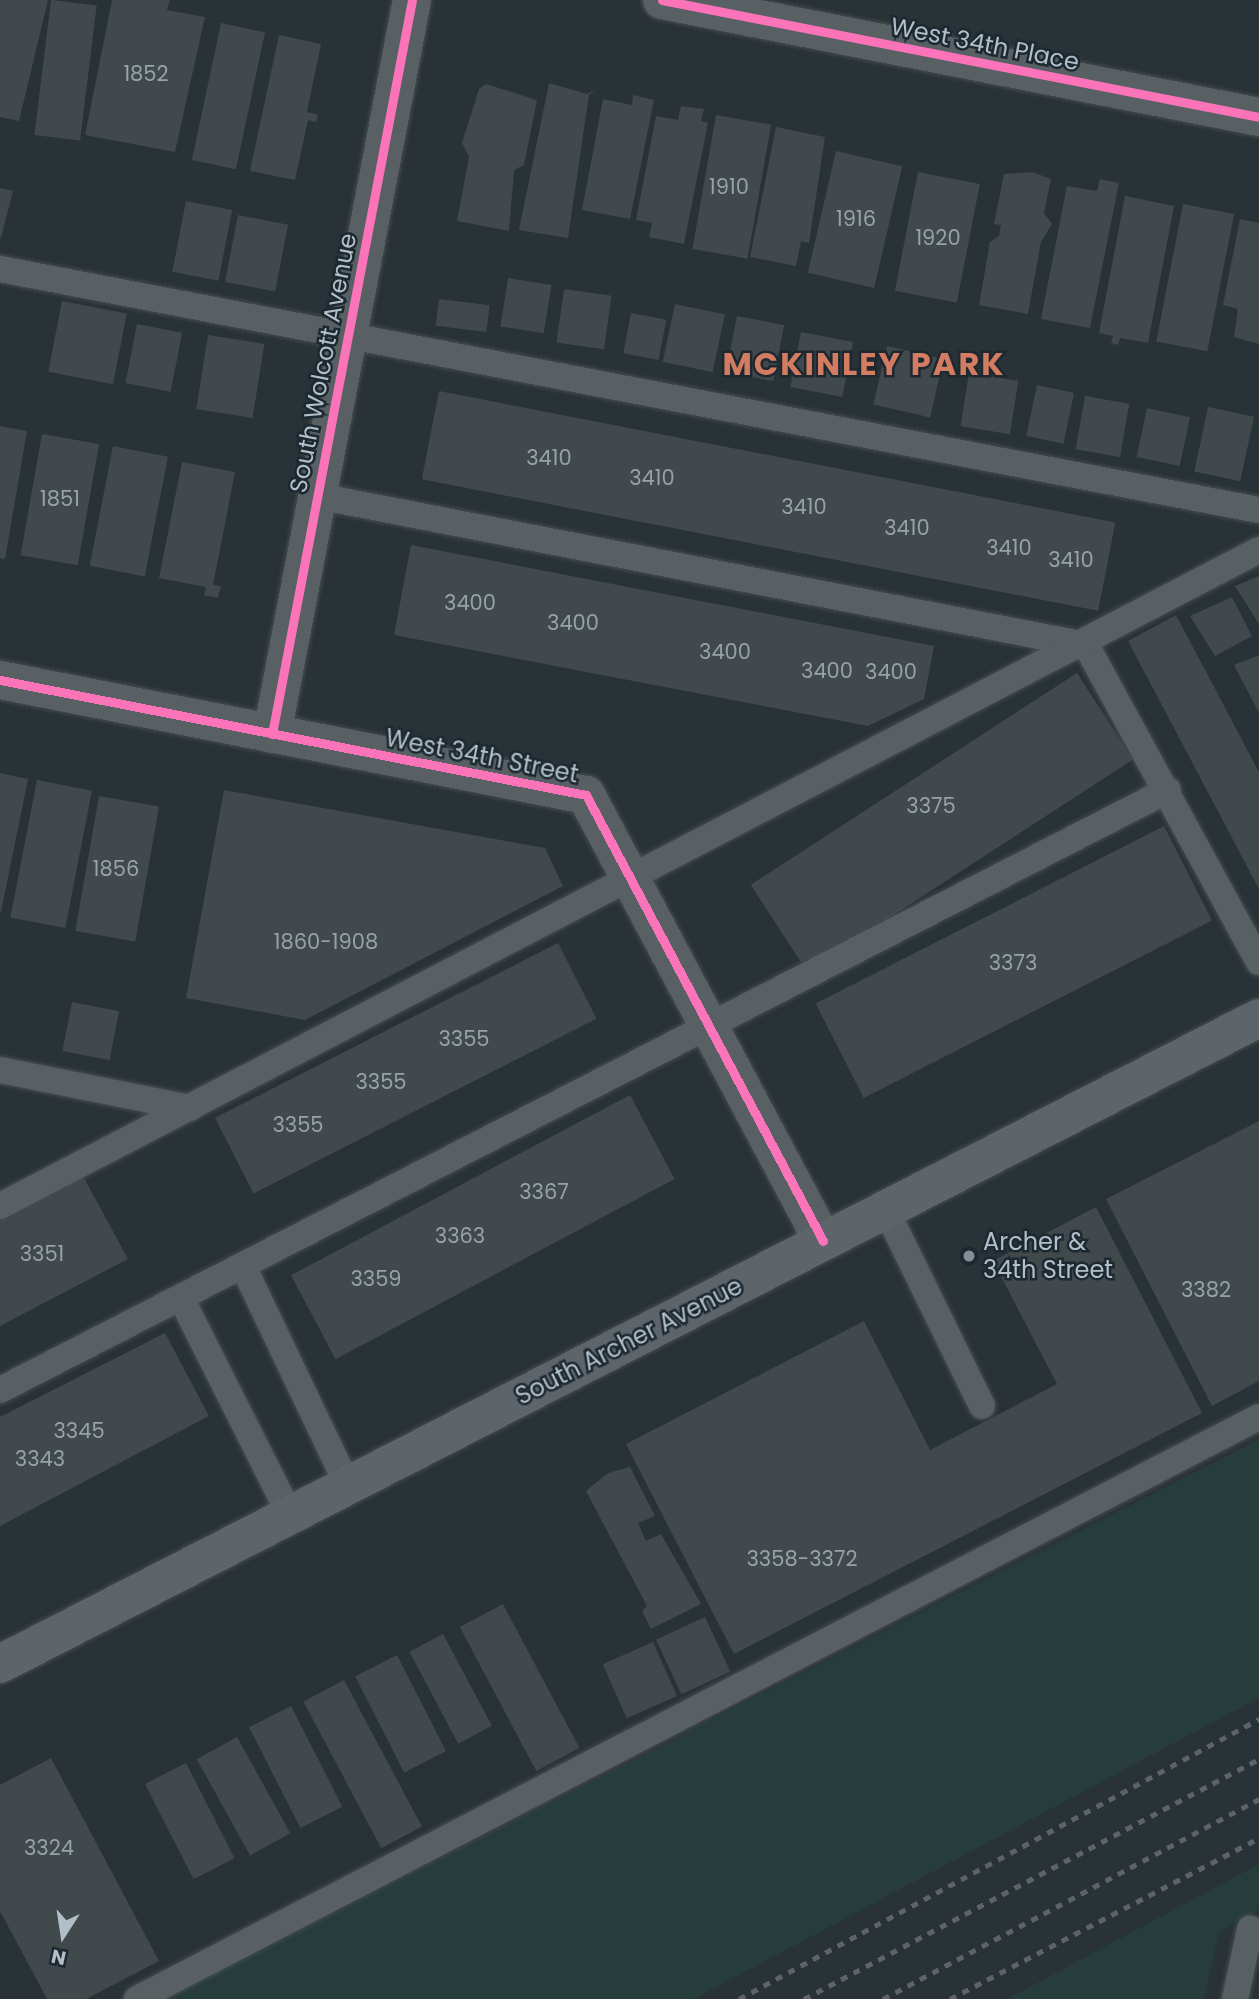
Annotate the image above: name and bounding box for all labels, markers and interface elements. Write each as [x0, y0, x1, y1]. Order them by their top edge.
street label: West 34th Place [888, 12, 1082, 76]
house number: 1852 [123, 61, 169, 87]
house number: 1910 [709, 174, 749, 200]
house number: 1916 [836, 206, 876, 232]
house number: 1920 [915, 225, 961, 251]
street label: South Wolcott Avenue [284, 231, 362, 495]
district label: MCKINLEY PARK [724, 345, 1004, 383]
house number: 3410 [526, 445, 572, 471]
house number: 3410 [629, 465, 675, 491]
house number: 1851 [40, 486, 80, 512]
house number: 3410 [781, 494, 827, 520]
house number: 3410 [884, 515, 930, 541]
house number: 3410 [986, 535, 1032, 561]
house number: 3410 [1048, 547, 1094, 573]
house number: 3400 [444, 590, 496, 616]
house number: 3400 [547, 610, 599, 636]
house number: 3400 [699, 639, 751, 665]
house number: 3400 [801, 658, 853, 684]
house number: 3400 [865, 659, 917, 685]
street label: West 34th Street [383, 723, 581, 789]
house number: 3375 [906, 793, 956, 819]
house number: 1856 [93, 856, 139, 882]
house number: 1860-1908 [274, 929, 378, 955]
house number: 3373 [989, 950, 1037, 976]
house number: 3355 [438, 1026, 490, 1052]
house number: 3355 [355, 1069, 407, 1095]
house number: 3355 [272, 1112, 324, 1138]
house number: 3367 [519, 1179, 569, 1205]
house number: 3363 [435, 1223, 485, 1249]
place label: Archer & 34th Street [983, 1228, 1113, 1284]
house number: 3351 [20, 1241, 64, 1267]
marker: Archer & 34th Street [961, 1248, 977, 1264]
house number: 3359 [350, 1266, 402, 1292]
street label: South Archer Avenue [511, 1271, 747, 1411]
house number: 3382 [1181, 1277, 1231, 1303]
house number: 3345 [53, 1418, 105, 1444]
house number: 3343 [15, 1446, 65, 1472]
house number: 3358-3372 [746, 1546, 858, 1572]
house number: 3324 [24, 1835, 74, 1861]
north arrow [28, 1901, 98, 1971]
text: N [49, 1942, 68, 1972]

